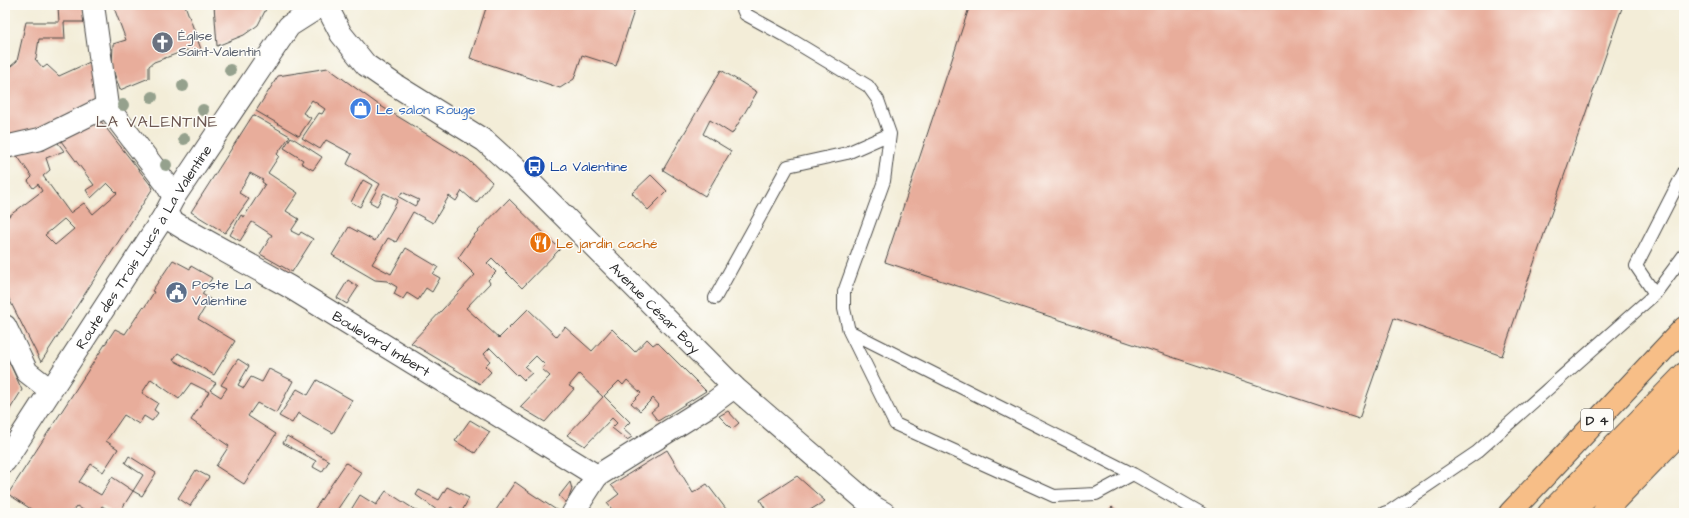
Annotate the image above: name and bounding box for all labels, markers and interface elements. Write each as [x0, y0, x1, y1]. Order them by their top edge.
place label: Église Saint-Valentin [178, 26, 261, 62]
church icon: Église Saint-Valentin [150, 30, 176, 56]
shop icon: Le salon Rouge [347, 96, 373, 122]
place label: Le salon Rouge [376, 100, 476, 120]
district label: LA VALENTINE [96, 111, 218, 133]
street label: Route des Trois Lucs à La Valentine [71, 141, 217, 353]
bus stop icon: La Valentine [521, 153, 547, 179]
place label: La Valentine [550, 157, 628, 177]
restaurant icon: Le jardin caché [528, 230, 554, 256]
place label: Le jardin caché [556, 234, 658, 254]
street label: Avenue César Boy [604, 258, 705, 359]
place label: Poste La Valentine [192, 275, 252, 311]
public building icon: Poste La Valentine [163, 279, 189, 305]
street label: Boulevard Imbert [328, 307, 434, 382]
road number: D 4 [1581, 409, 1613, 431]

